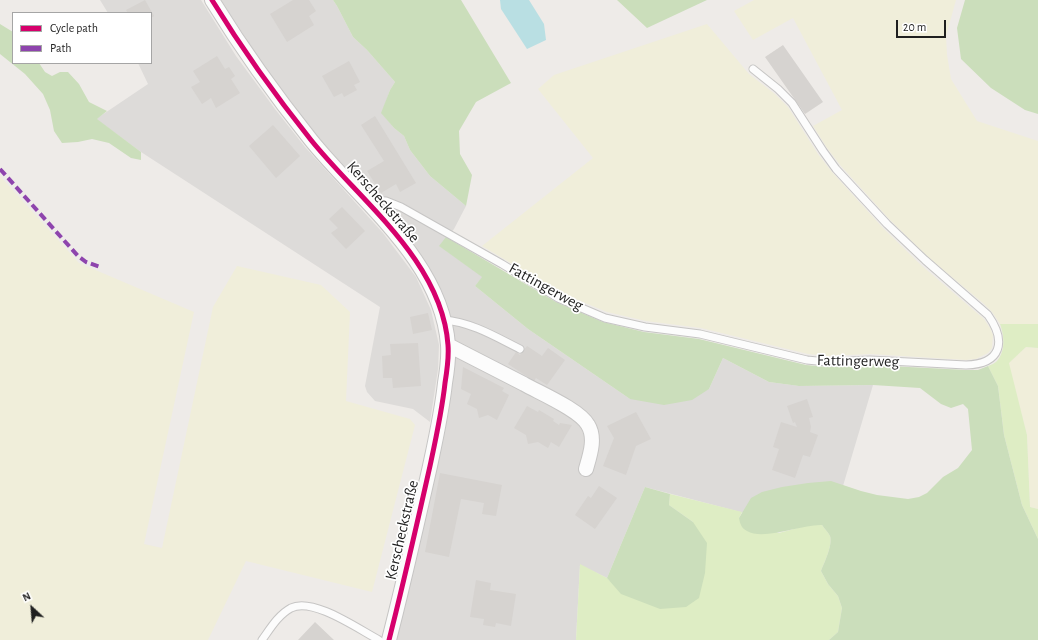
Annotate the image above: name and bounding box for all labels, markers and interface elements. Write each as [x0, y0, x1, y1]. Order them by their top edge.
legend [12, 12, 152, 64]
scale bar [898, 12, 948, 38]
text: 20 m [903, 21, 926, 33]
text: Cycle path [50, 22, 98, 34]
text: Path [50, 42, 72, 54]
street label: Kerscheckstraße [342, 157, 424, 247]
street label: Fattingerweg [505, 259, 587, 315]
street label: Fattingerweg [817, 351, 899, 371]
street label: Kerscheckstraße [381, 478, 423, 582]
north arrow [12, 588, 52, 628]
text: N [21, 590, 32, 603]

